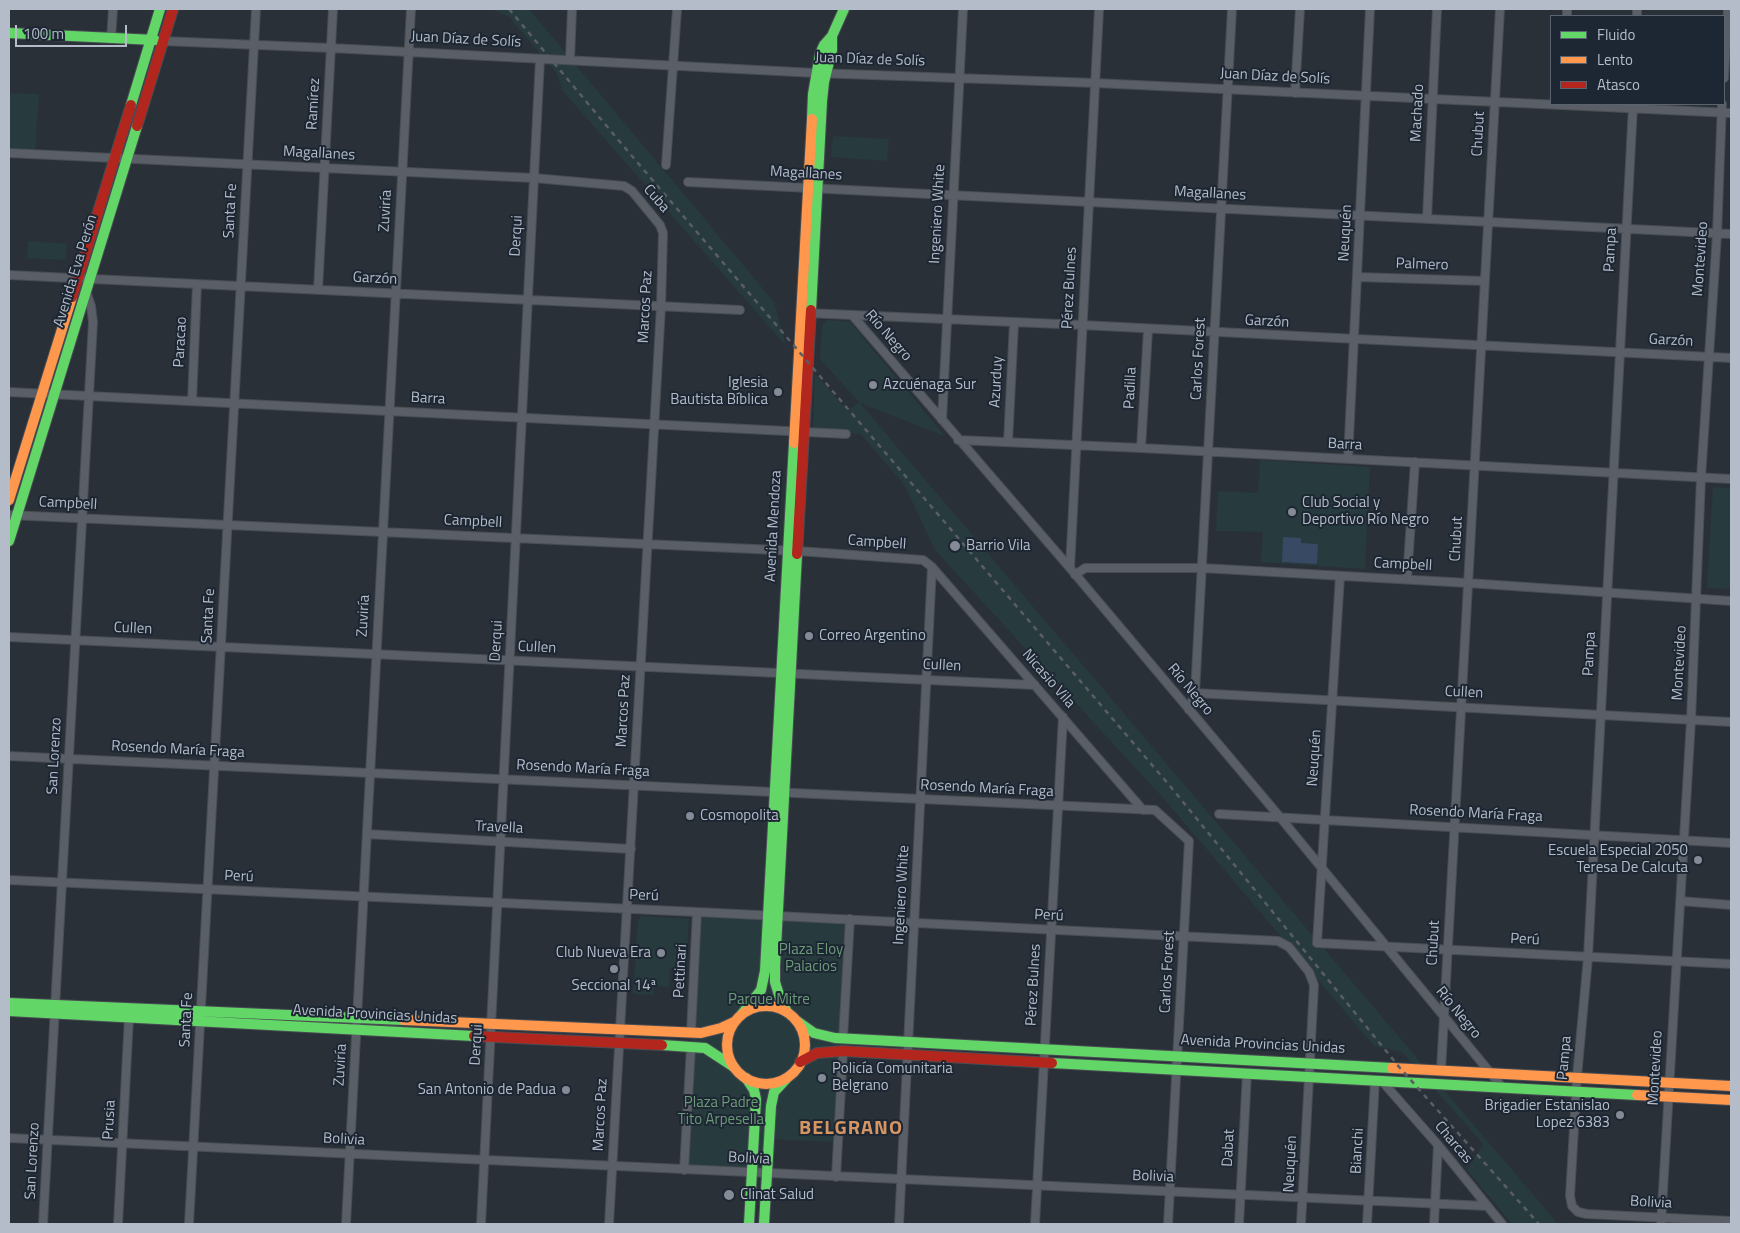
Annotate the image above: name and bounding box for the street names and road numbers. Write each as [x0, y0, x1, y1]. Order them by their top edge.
street label: Juan Díaz de Solís [410, 28, 522, 52]
street label: Juan Díaz de Solís [815, 49, 925, 71]
street label: Juan Díaz de Solís [1219, 65, 1331, 89]
street label: Ramírez [304, 78, 324, 130]
street label: Machado [1407, 84, 1429, 142]
street label: Chubut [1469, 111, 1489, 157]
street label: Magallanes [282, 143, 356, 165]
street label: Magallanes [769, 163, 843, 185]
street label: Ingeniero White [926, 164, 950, 264]
street label: Cuba [639, 181, 673, 217]
street label: Santa Fe [221, 183, 241, 239]
street label: Magallanes [1173, 183, 1247, 205]
street label: Zuviría [376, 189, 396, 233]
street label: Neuquén [1336, 204, 1356, 262]
street label: Avenida Eva Perón [50, 212, 102, 330]
street label: Derqui [507, 215, 527, 257]
street label: Montevideo [1689, 221, 1713, 297]
street label: Pampa [1601, 227, 1621, 273]
street label: Pérez Bulnes [1059, 246, 1081, 330]
street label: Palmero [1395, 255, 1449, 275]
street label: Garzón [352, 269, 398, 289]
street label: Marcos Paz [635, 270, 657, 344]
street label: Río Negro [861, 307, 915, 365]
street label: Garzón [1244, 312, 1290, 332]
street label: Paracao [171, 316, 191, 368]
street label: Carlos Forest [1188, 317, 1210, 401]
street label: Garzón [1648, 331, 1694, 351]
street label: Azurduy [987, 356, 1007, 408]
street label: Padilla [1121, 367, 1141, 409]
street label: Barra [410, 389, 446, 409]
street label: Barra [1327, 435, 1363, 455]
street label: Avenida Mendoza [762, 470, 786, 582]
street label: Campbell [38, 493, 98, 515]
street label: Campbell [443, 511, 503, 533]
street label: Chubut [1447, 516, 1467, 562]
street label: Campbell [847, 532, 907, 554]
street label: Campbell [1373, 554, 1433, 576]
street label: Santa Fe [199, 588, 219, 644]
street label: Zuviría [354, 594, 374, 638]
street label: Cullen [113, 619, 153, 639]
street label: Derqui [487, 620, 507, 662]
street label: Montevideo [1669, 625, 1691, 701]
street label: Pampa [1580, 631, 1600, 677]
street label: Cullen [517, 638, 557, 658]
street label: Nicasio Vila [1018, 646, 1078, 712]
street label: Cullen [922, 656, 962, 676]
street label: Río Negro [1163, 660, 1217, 720]
street label: Marcos Paz [613, 674, 635, 748]
street label: Cullen [1444, 683, 1484, 703]
street label: San Lorenzo [44, 717, 66, 795]
street label: Neuquén [1304, 729, 1326, 787]
street label: Rosendo María Fraga [111, 738, 245, 762]
street label: Rosendo María Fraga [516, 757, 650, 781]
street label: Rosendo María Fraga [920, 777, 1054, 801]
street label: Rosendo María Fraga [1409, 802, 1543, 826]
street label: Travella [474, 818, 524, 838]
street label: Ingeniero White [890, 845, 914, 945]
street label: Perú [224, 867, 254, 887]
street label: Perú [629, 886, 659, 906]
street label: Perú [1034, 906, 1064, 926]
street label: Chubut [1424, 920, 1444, 966]
street label: Carlos Forest [1157, 930, 1179, 1014]
street label: Perú [1510, 930, 1540, 950]
street label: Pettinari [671, 943, 691, 999]
street label: Pérez Bulnes [1023, 943, 1045, 1027]
street label: Río Negro [1431, 983, 1485, 1043]
street label: Santa Fe [177, 992, 197, 1048]
street label: Avenida Provincias Unidas [292, 1002, 458, 1028]
street label: Derqui [467, 1024, 487, 1066]
street label: Montevideo [1645, 1030, 1667, 1106]
street label: Avenida Provincias Unidas [1180, 1032, 1346, 1058]
street label: Pampa [1554, 1035, 1576, 1081]
street label: Zuviría [331, 1043, 351, 1087]
street label: Marcos Paz [590, 1078, 612, 1152]
street label: Prusia [100, 1100, 120, 1140]
street label: Charcas [1430, 1118, 1476, 1168]
street label: San Lorenzo [22, 1122, 44, 1200]
street label: Bianchi [1348, 1128, 1368, 1174]
street label: Dabat [1219, 1129, 1239, 1167]
street label: Bolivia [323, 1130, 365, 1150]
street label: Neuquén [1281, 1135, 1301, 1193]
street label: Bolivia [728, 1149, 770, 1169]
street label: Bolivia [1132, 1167, 1174, 1187]
street label: Bolivia [1630, 1193, 1672, 1213]

